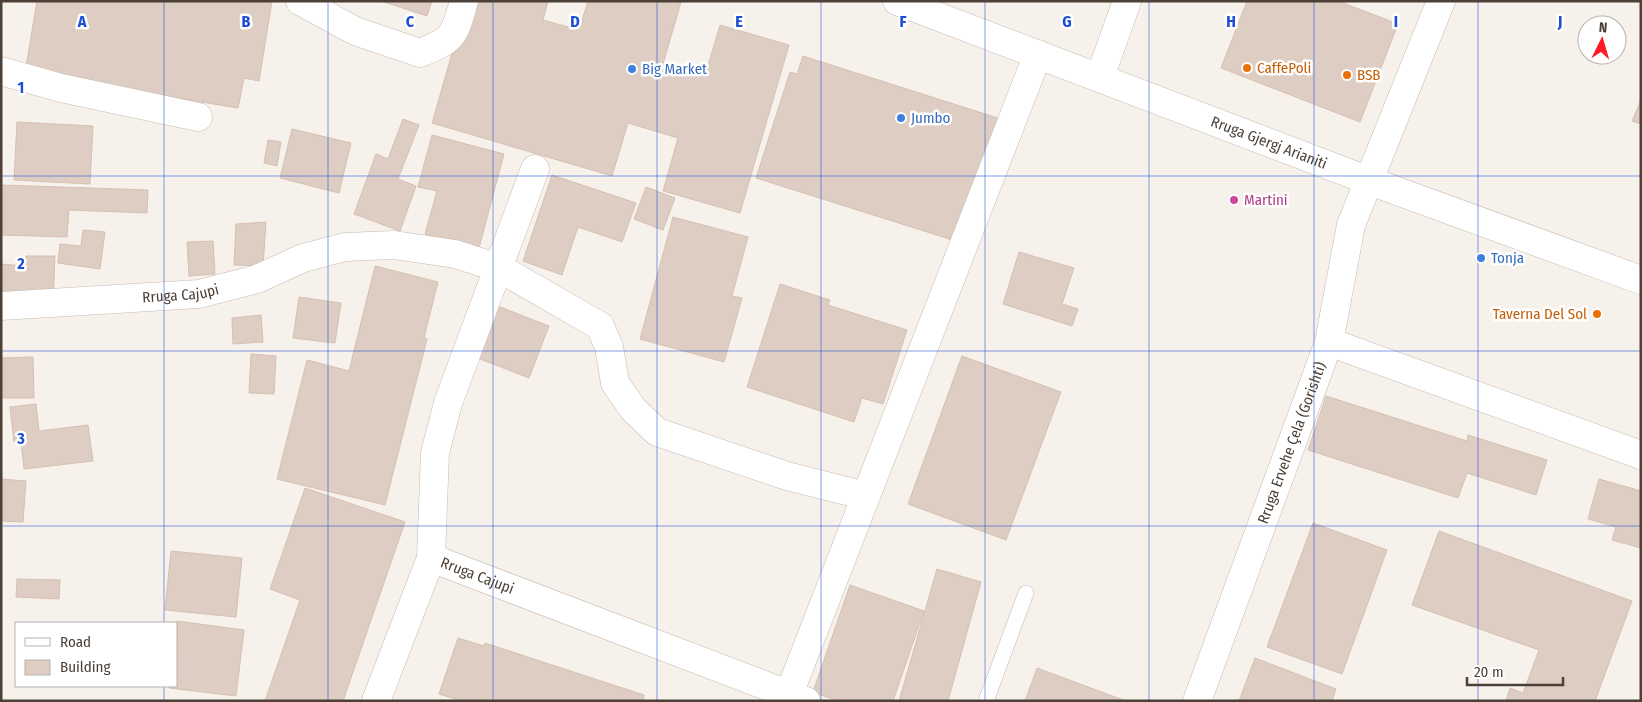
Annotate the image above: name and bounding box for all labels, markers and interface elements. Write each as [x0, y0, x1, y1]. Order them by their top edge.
text: A [77, 12, 87, 31]
text: B [242, 12, 251, 31]
text: C [406, 12, 415, 31]
text: D [570, 12, 580, 31]
text: E [735, 12, 743, 31]
text: F [899, 12, 907, 31]
text: G [1062, 12, 1072, 31]
text: H [1226, 12, 1236, 31]
text: I [1394, 12, 1398, 31]
text: J [1557, 12, 1562, 31]
north arrow [1577, 15, 1627, 65]
text: N [1598, 19, 1608, 36]
place label: CaffePoli [1257, 59, 1311, 77]
place label: Big Market [642, 60, 707, 78]
marker: CaffePoli [1241, 62, 1253, 74]
marker: Big Market [626, 63, 638, 75]
place label: BSB [1357, 66, 1381, 84]
marker: BSB [1341, 69, 1353, 81]
text: 1 [18, 78, 24, 97]
place label: Jumbo [911, 109, 950, 127]
marker: Jumbo [895, 112, 907, 124]
street label: Rruga Gjergj Arianiti [1208, 112, 1330, 173]
place label: Martini [1244, 191, 1288, 209]
marker: Martini [1228, 194, 1240, 206]
place label: Tonja [1491, 249, 1524, 267]
marker: Tonja [1475, 252, 1487, 264]
text: 2 [16, 254, 25, 273]
street label: Rruga Cajupi [142, 280, 221, 306]
place label: Taverna Del Sol [1493, 305, 1587, 323]
marker: Taverna Del Sol [1591, 308, 1603, 320]
street label: Rruga Ervehe Çela (Gorishti) [1254, 360, 1330, 526]
text: 3 [16, 429, 25, 448]
street label: Rruga Cajupi [438, 554, 517, 598]
legend [15, 622, 178, 687]
text: Road [60, 633, 91, 651]
scale bar [1467, 654, 1563, 686]
text: Building [60, 658, 111, 676]
text: 20 m [1474, 663, 1504, 681]

